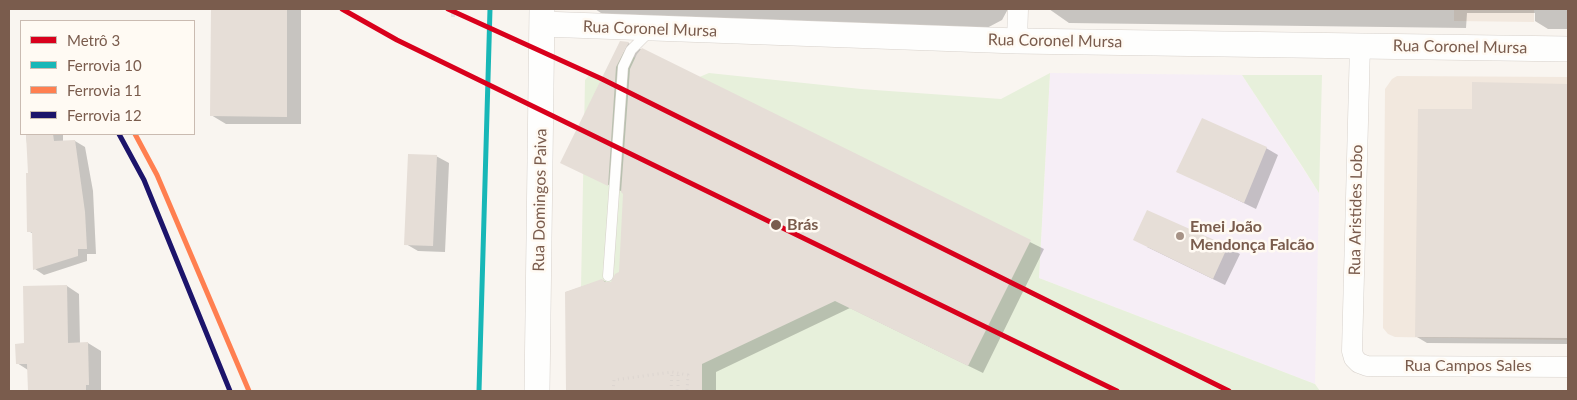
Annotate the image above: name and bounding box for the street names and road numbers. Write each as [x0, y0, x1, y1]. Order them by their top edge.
street label: Rua Coronel Mursa [583, 17, 717, 41]
street label: Rua Coronel Mursa [988, 30, 1122, 52]
street label: Rua Coronel Mursa [1393, 36, 1527, 58]
street label: Rua Domingos Paiva [529, 128, 551, 272]
street label: Rua Aristides Lobo [1345, 144, 1367, 276]
street label: Rua Campos Sales [1404, 356, 1532, 376]

